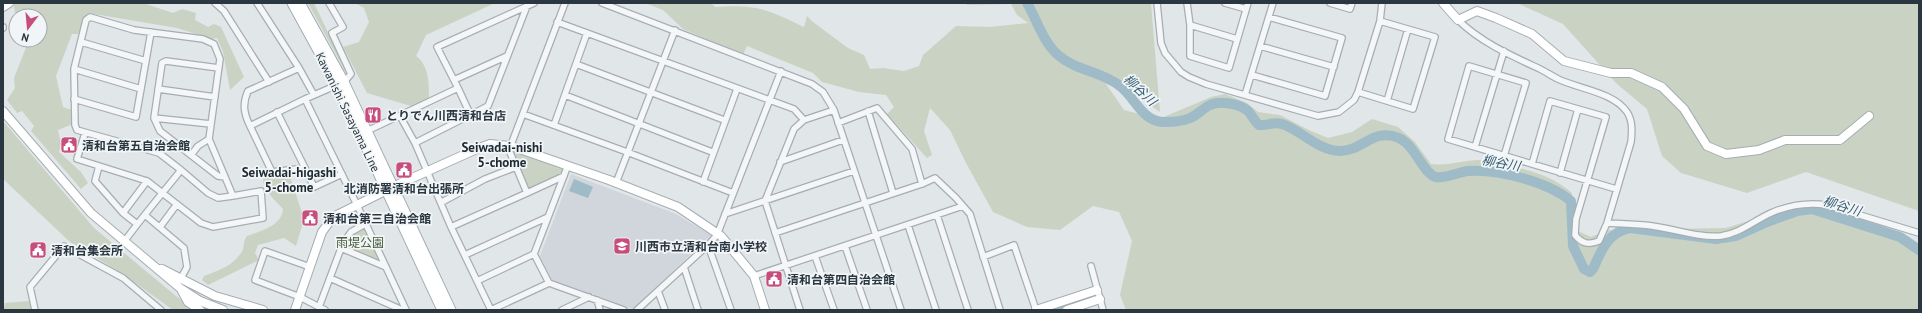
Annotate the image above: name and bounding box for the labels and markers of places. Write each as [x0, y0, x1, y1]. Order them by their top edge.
restaurant icon: とりでん川西清和台店 [363, 105, 383, 125]
place label: とりでん川西清和台店 [386, 108, 506, 123]
public building icon: 清和台第五自治会館 [59, 135, 79, 155]
place label: 清和台第五自治会館 [82, 138, 190, 153]
public building icon: 北消防署清和台出張所 [394, 160, 414, 180]
place label: 北消防署清和台出張所 [344, 181, 464, 196]
public building icon: 清和台第三自治会館 [300, 208, 320, 228]
place label: 清和台第三自治会館 [323, 211, 431, 226]
school or university icon: 川西市立清和台南小学校 [612, 236, 632, 256]
place label: 川西市立清和台南小学校 [635, 239, 767, 254]
public building icon: 清和台集会所 [28, 240, 48, 260]
place label: 清和台集会所 [51, 243, 123, 258]
public building icon: 清和台第四自治会館 [764, 269, 784, 289]
place label: 清和台第四自治会館 [787, 272, 895, 287]

